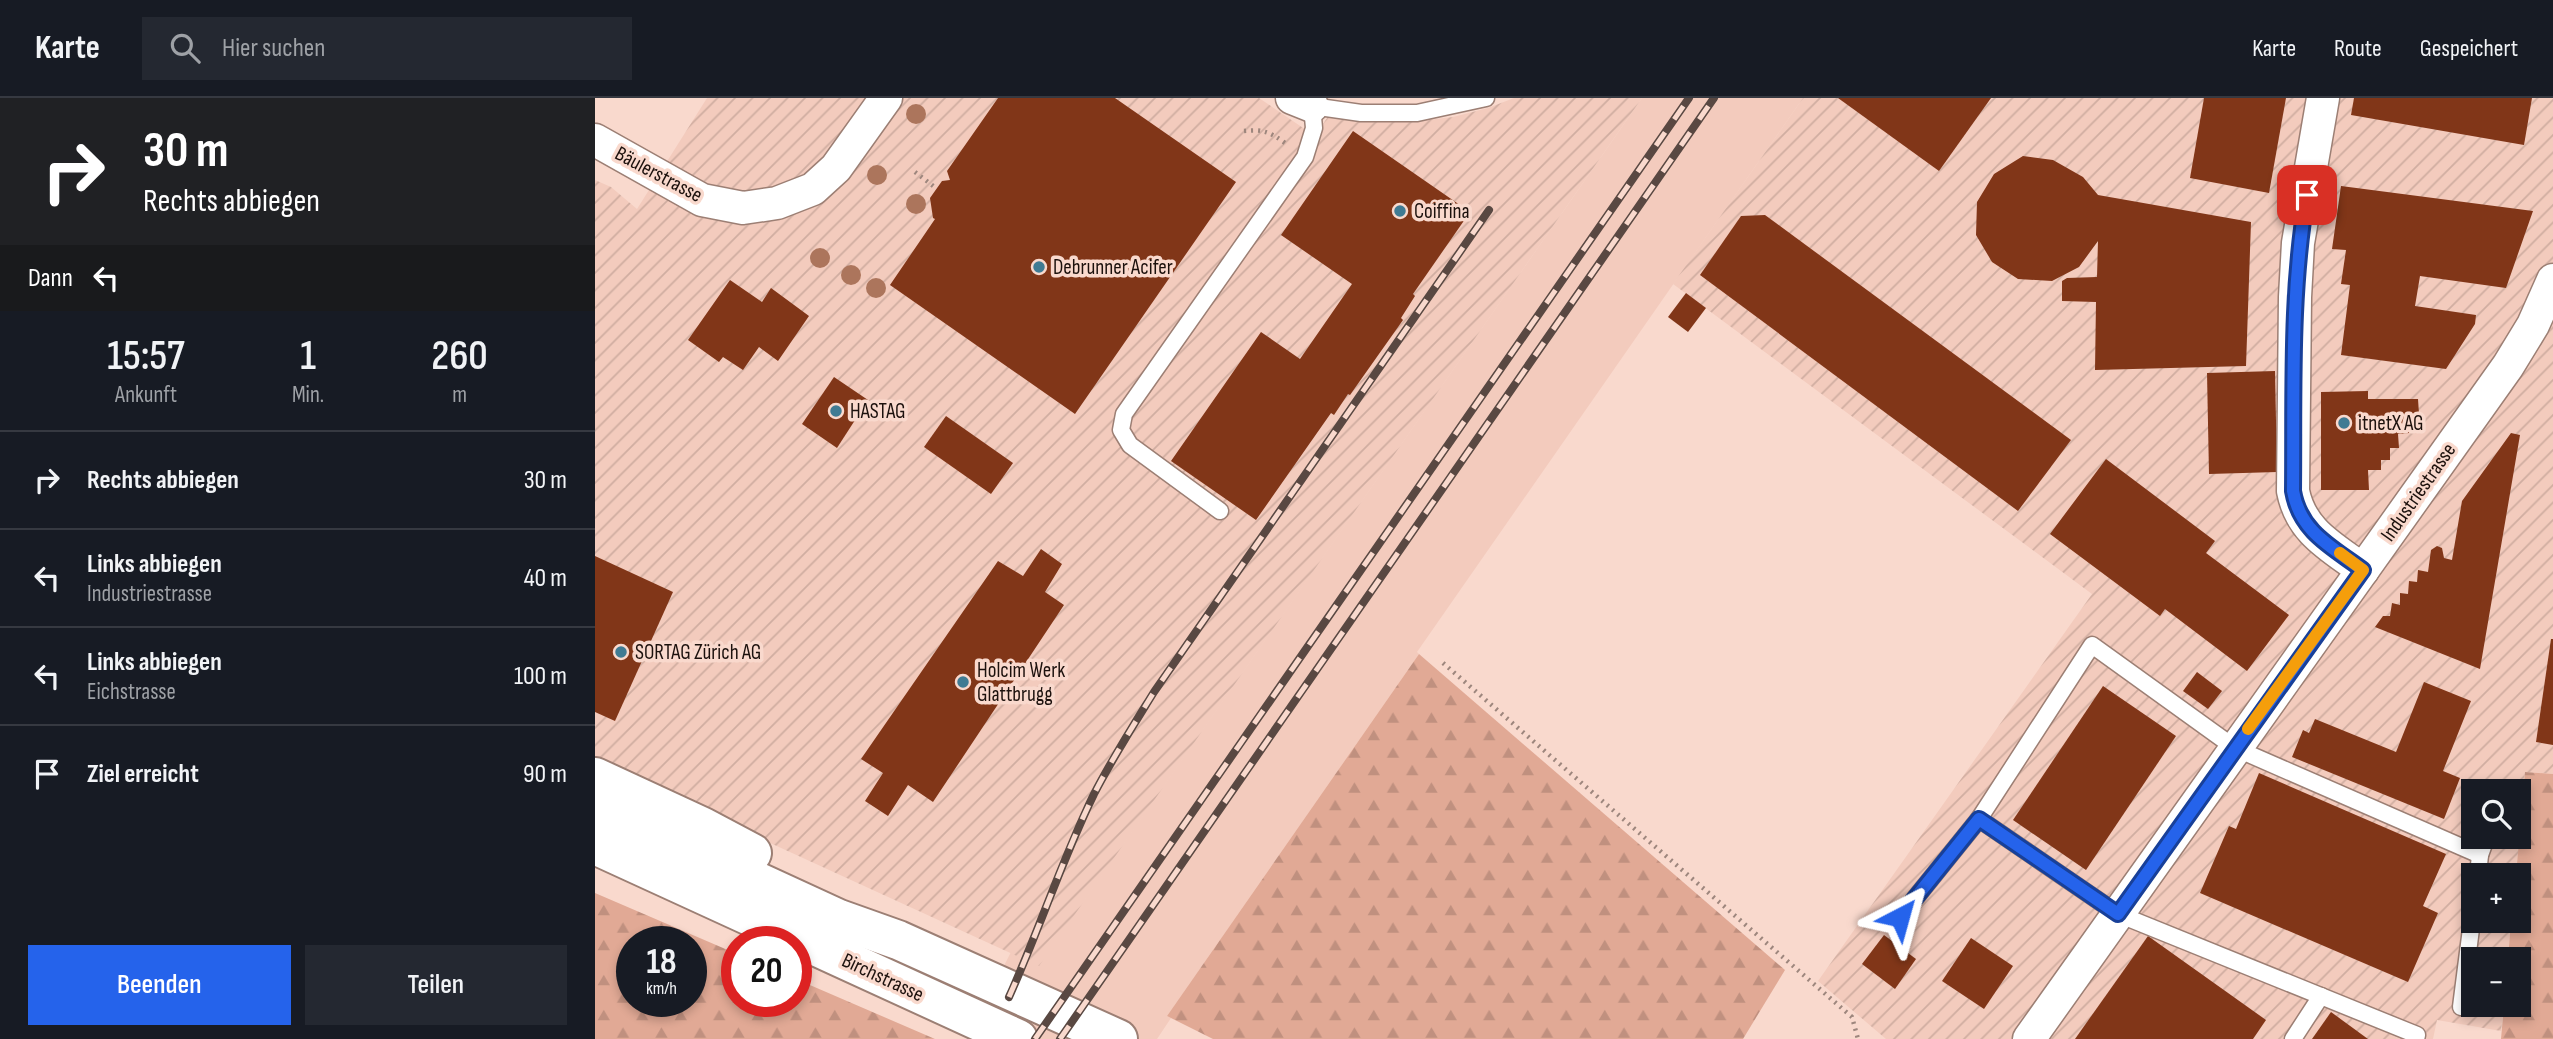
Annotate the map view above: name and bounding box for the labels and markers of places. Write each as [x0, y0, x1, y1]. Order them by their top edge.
pin [2277, 165, 2337, 225]
place label: Coiffina [1414, 199, 1470, 224]
marker: Coiffina [1392, 203, 1408, 219]
place label: Debrunner Acifer [1053, 255, 1173, 280]
marker: Debrunner Acifer [1031, 259, 1047, 275]
place label: HASTAG [850, 399, 906, 424]
marker: HASTAG [828, 403, 844, 419]
place label: itnetX AG [2358, 411, 2424, 436]
marker: itnetX AG [2336, 415, 2352, 431]
place label: SORTAG Zürich AG [635, 640, 761, 665]
marker: SORTAG Zürich AG [613, 644, 629, 660]
place label: Holcim Werk Glattbrugg [977, 658, 1065, 707]
marker: Holcim Werk Glattbrugg [955, 674, 971, 690]

